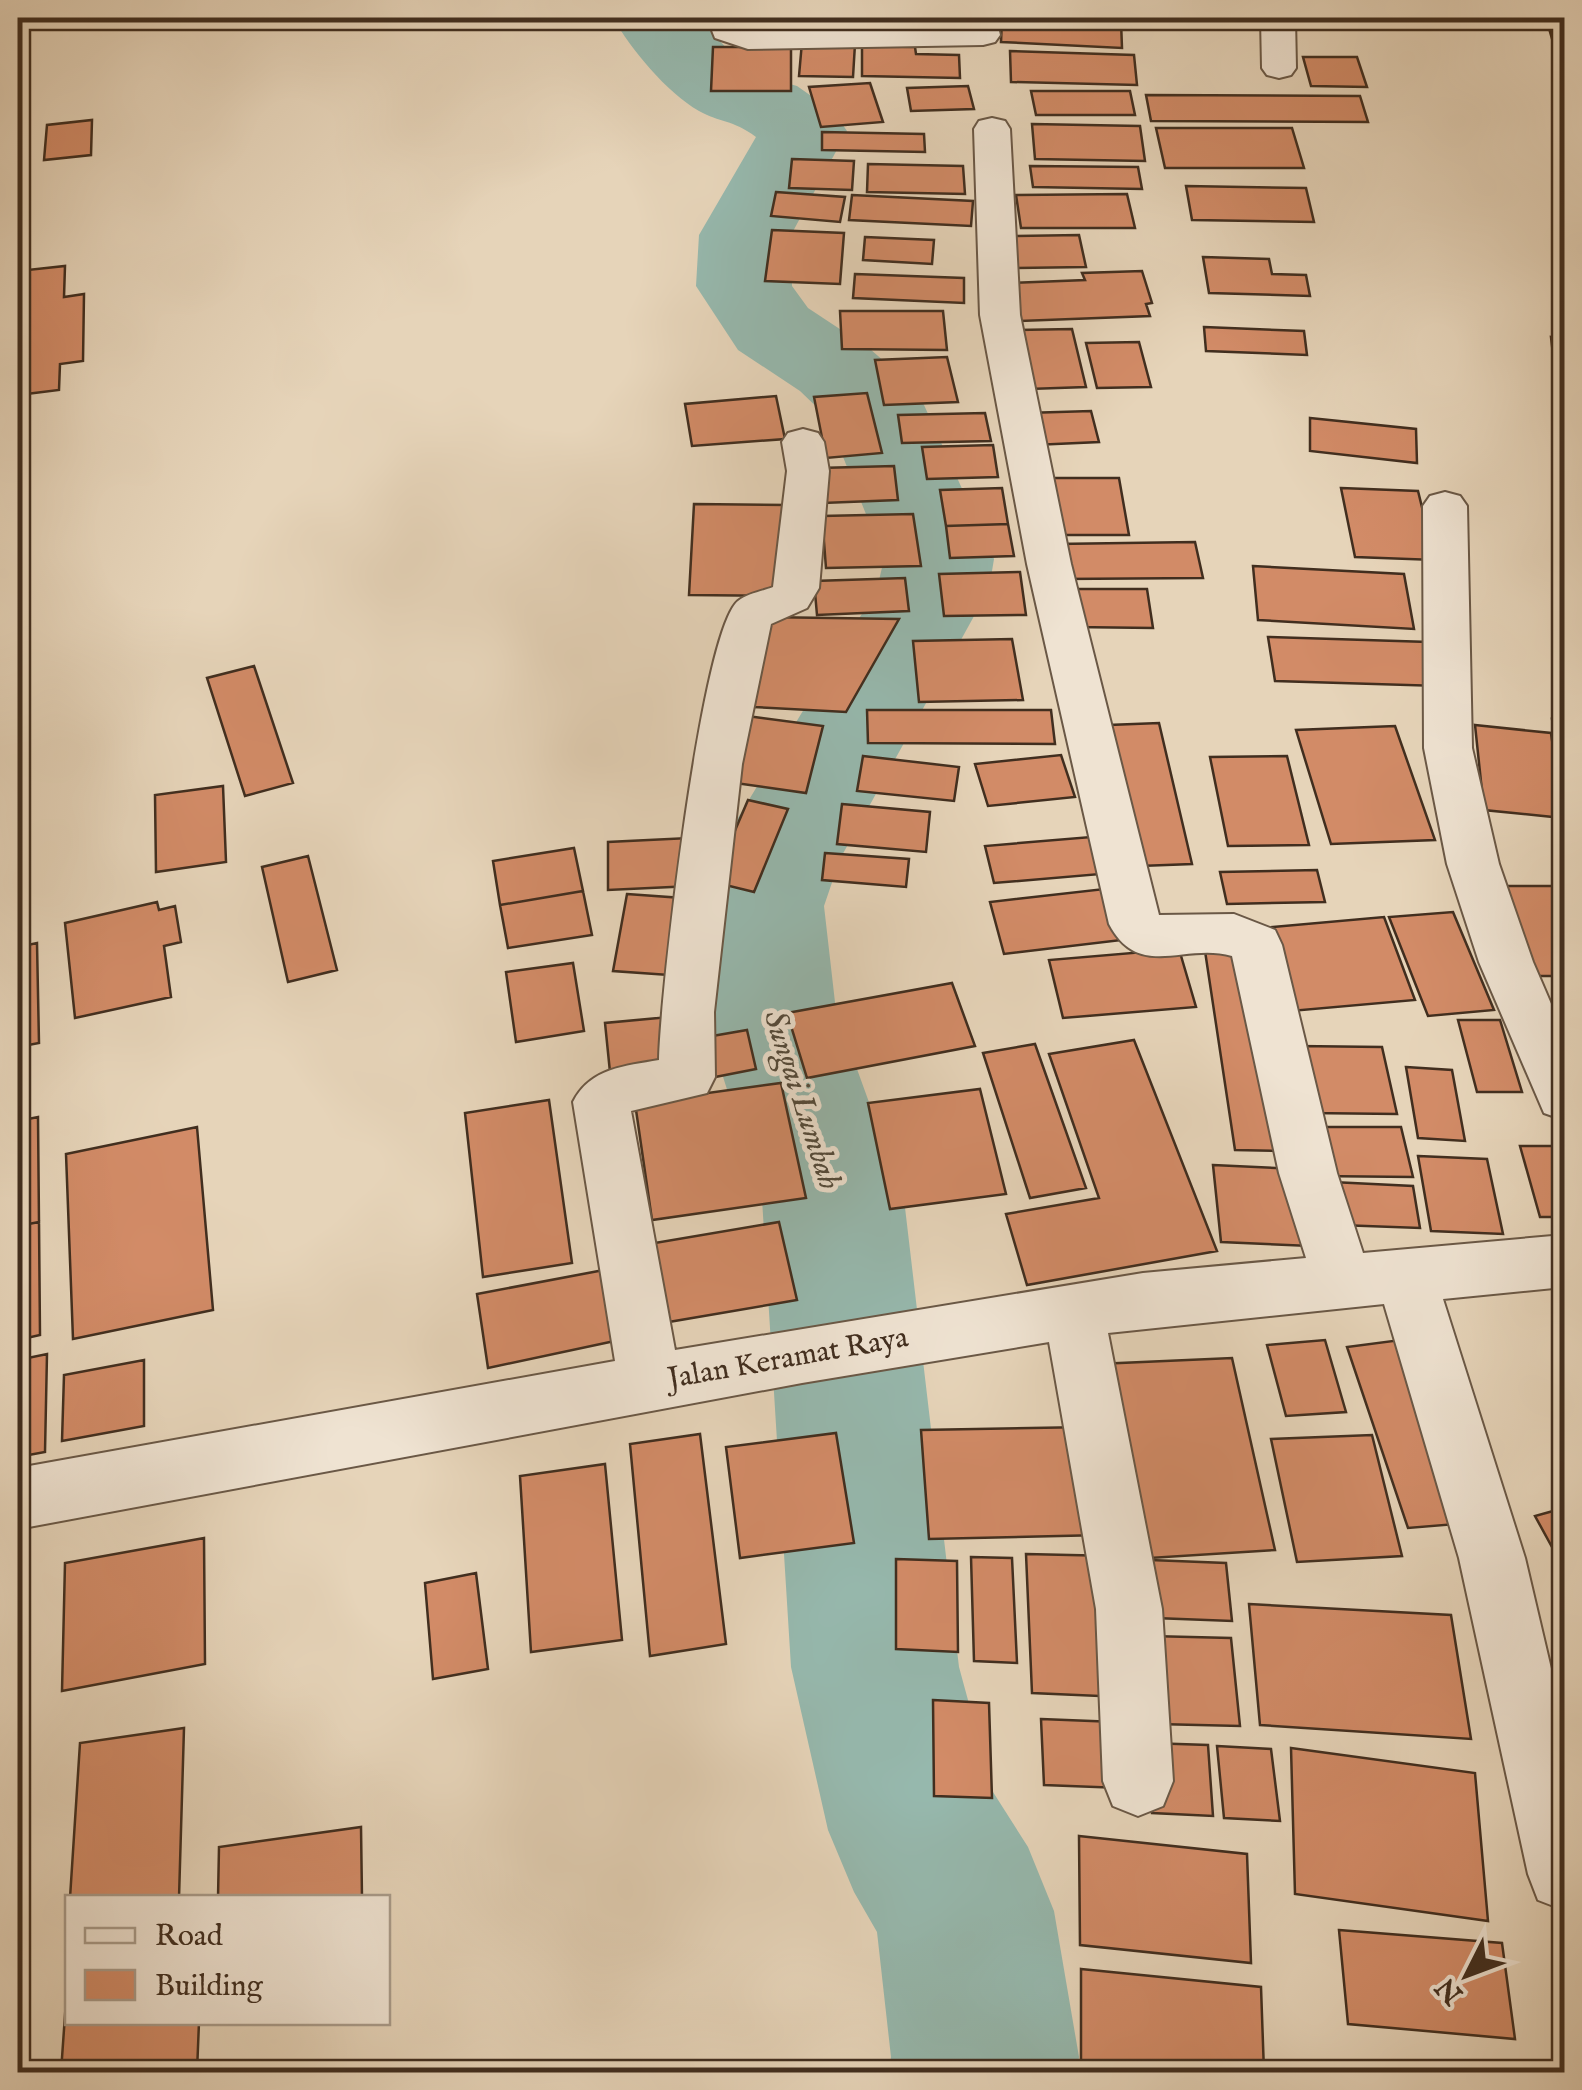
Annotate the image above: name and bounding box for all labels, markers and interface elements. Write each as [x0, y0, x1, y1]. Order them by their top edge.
water label: Sungai Lumbah [753, 1005, 849, 1195]
street label: Jalan Keramat Raya [662, 1319, 911, 1399]
legend [65, 1895, 390, 2025]
text: Road [155, 1918, 224, 1956]
north arrow [1417, 1925, 1517, 2025]
text: Building [155, 1968, 264, 2006]
text: N [1429, 1969, 1472, 2012]

